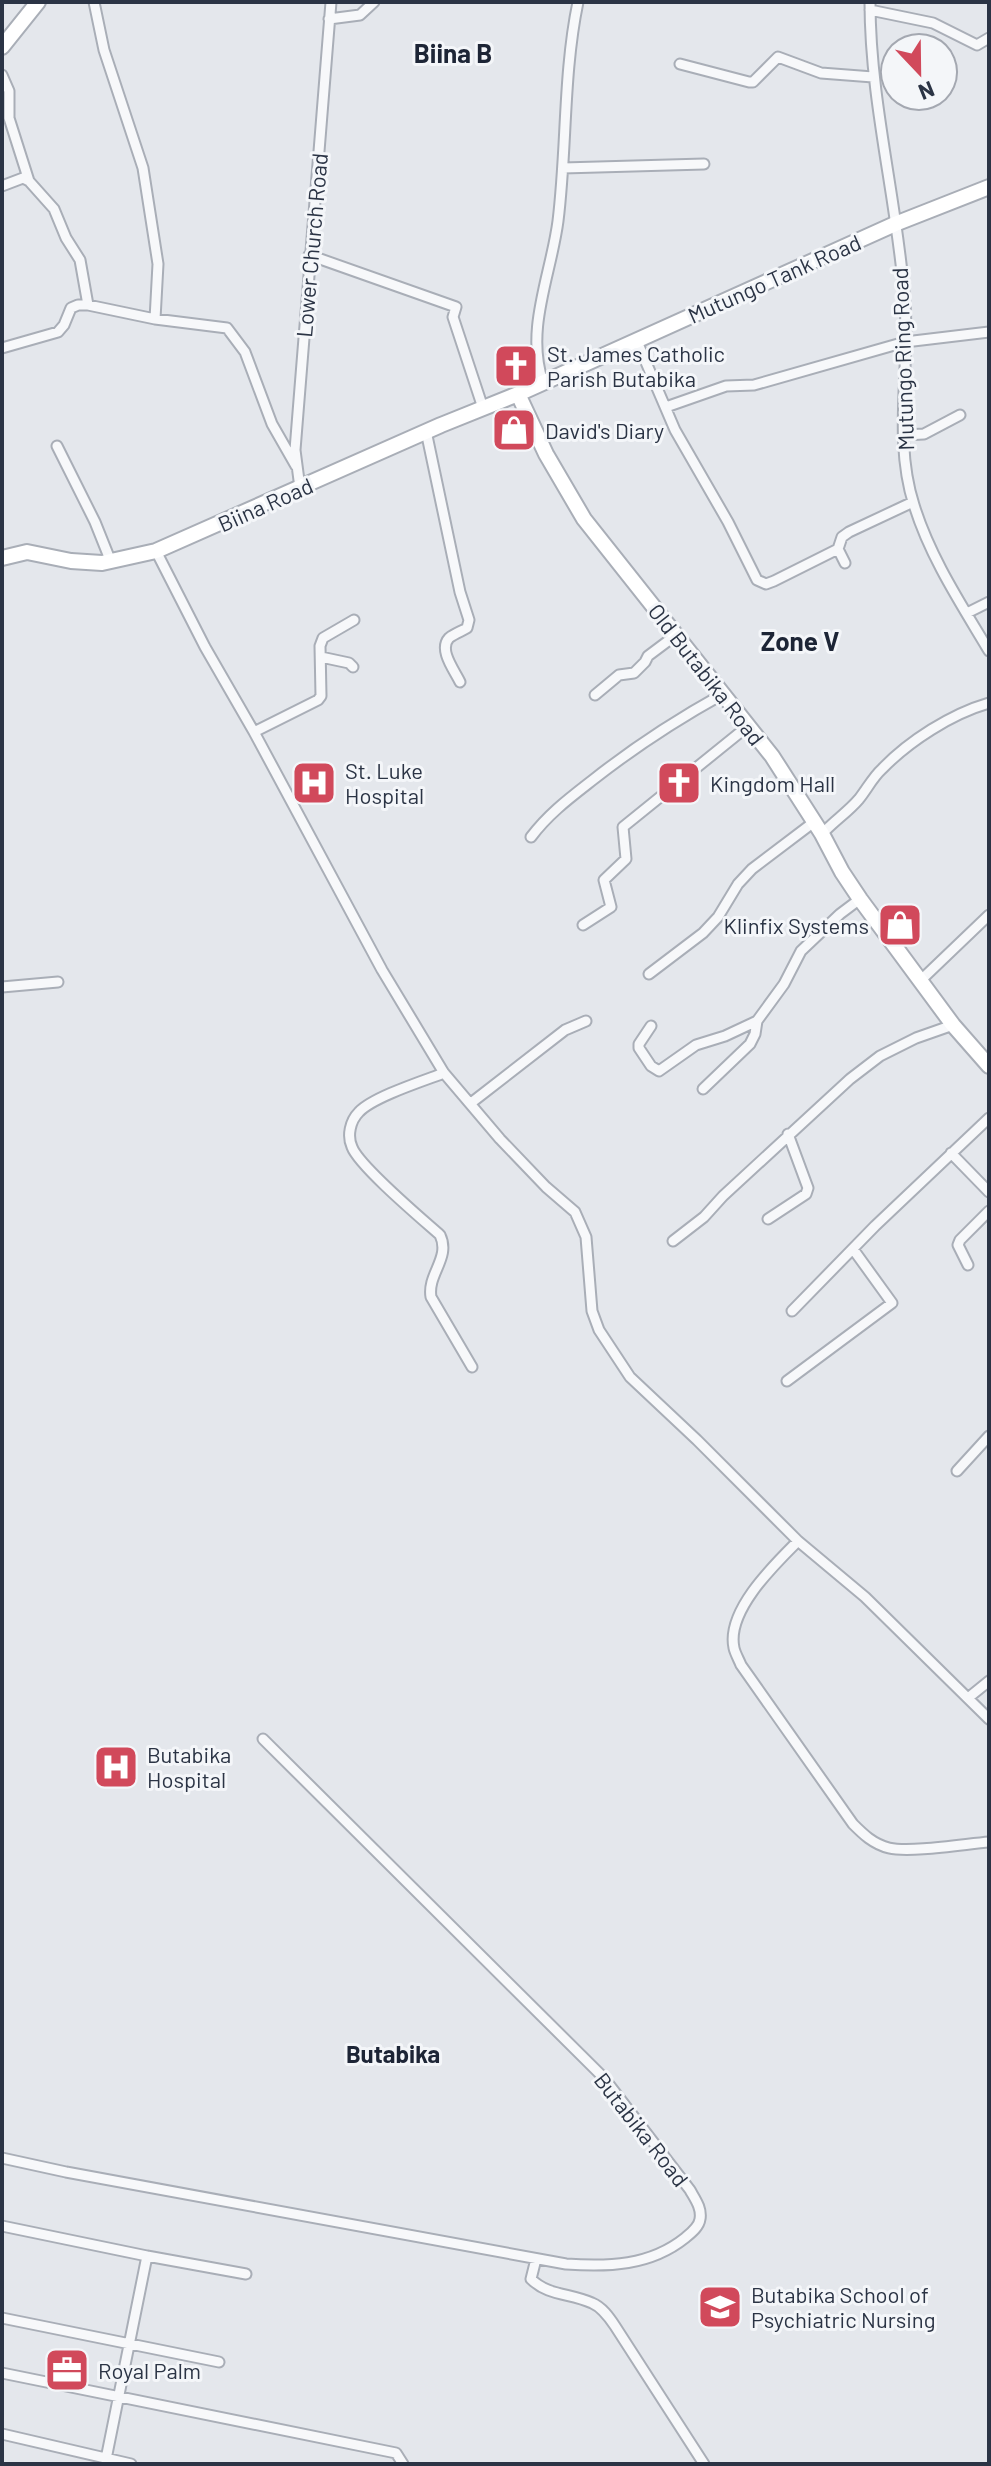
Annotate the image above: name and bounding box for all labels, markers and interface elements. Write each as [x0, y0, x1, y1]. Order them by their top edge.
north arrow [879, 32, 959, 112]
district label: Biina B [414, 37, 492, 68]
text: N [915, 77, 939, 106]
street label: Lower Church Road [290, 152, 332, 338]
street label: Mutungo Tank Road [683, 228, 865, 328]
street label: Mutungo Ring Road [886, 267, 918, 451]
place label: St. James Catholic Parish Butabika [547, 340, 725, 391]
church icon: St. James Catholic Parish Butabika [492, 342, 540, 390]
shop icon: David's Diary [490, 406, 538, 454]
place label: David's Diary [545, 417, 664, 443]
street label: Biina Road [213, 472, 317, 536]
street label: Old Butabika Road [644, 598, 770, 750]
district label: Zone V [761, 625, 839, 656]
place label: St. Luke Hospital [345, 757, 424, 808]
hospital icon: St. Luke Hospital [290, 759, 338, 807]
church icon: Kingdom Hall [655, 759, 703, 807]
place label: Kingdom Hall [710, 770, 835, 796]
shop icon: Klinfix Systems [876, 901, 924, 949]
place label: Klinfix Systems [724, 912, 869, 938]
place label: Butabika Hospital [147, 1741, 231, 1792]
hospital icon: Butabika Hospital [92, 1743, 140, 1791]
district label: Butabika [346, 2039, 440, 2068]
street label: Butabika Road [590, 2067, 694, 2191]
place label: Butabika School of Psychiatric Nursing [751, 2281, 935, 2332]
school or university icon: Butabika School of Psychiatric Nursing [696, 2283, 744, 2331]
office icon: Royal Palm [43, 2346, 91, 2394]
place label: Royal Palm [98, 2357, 201, 2383]

